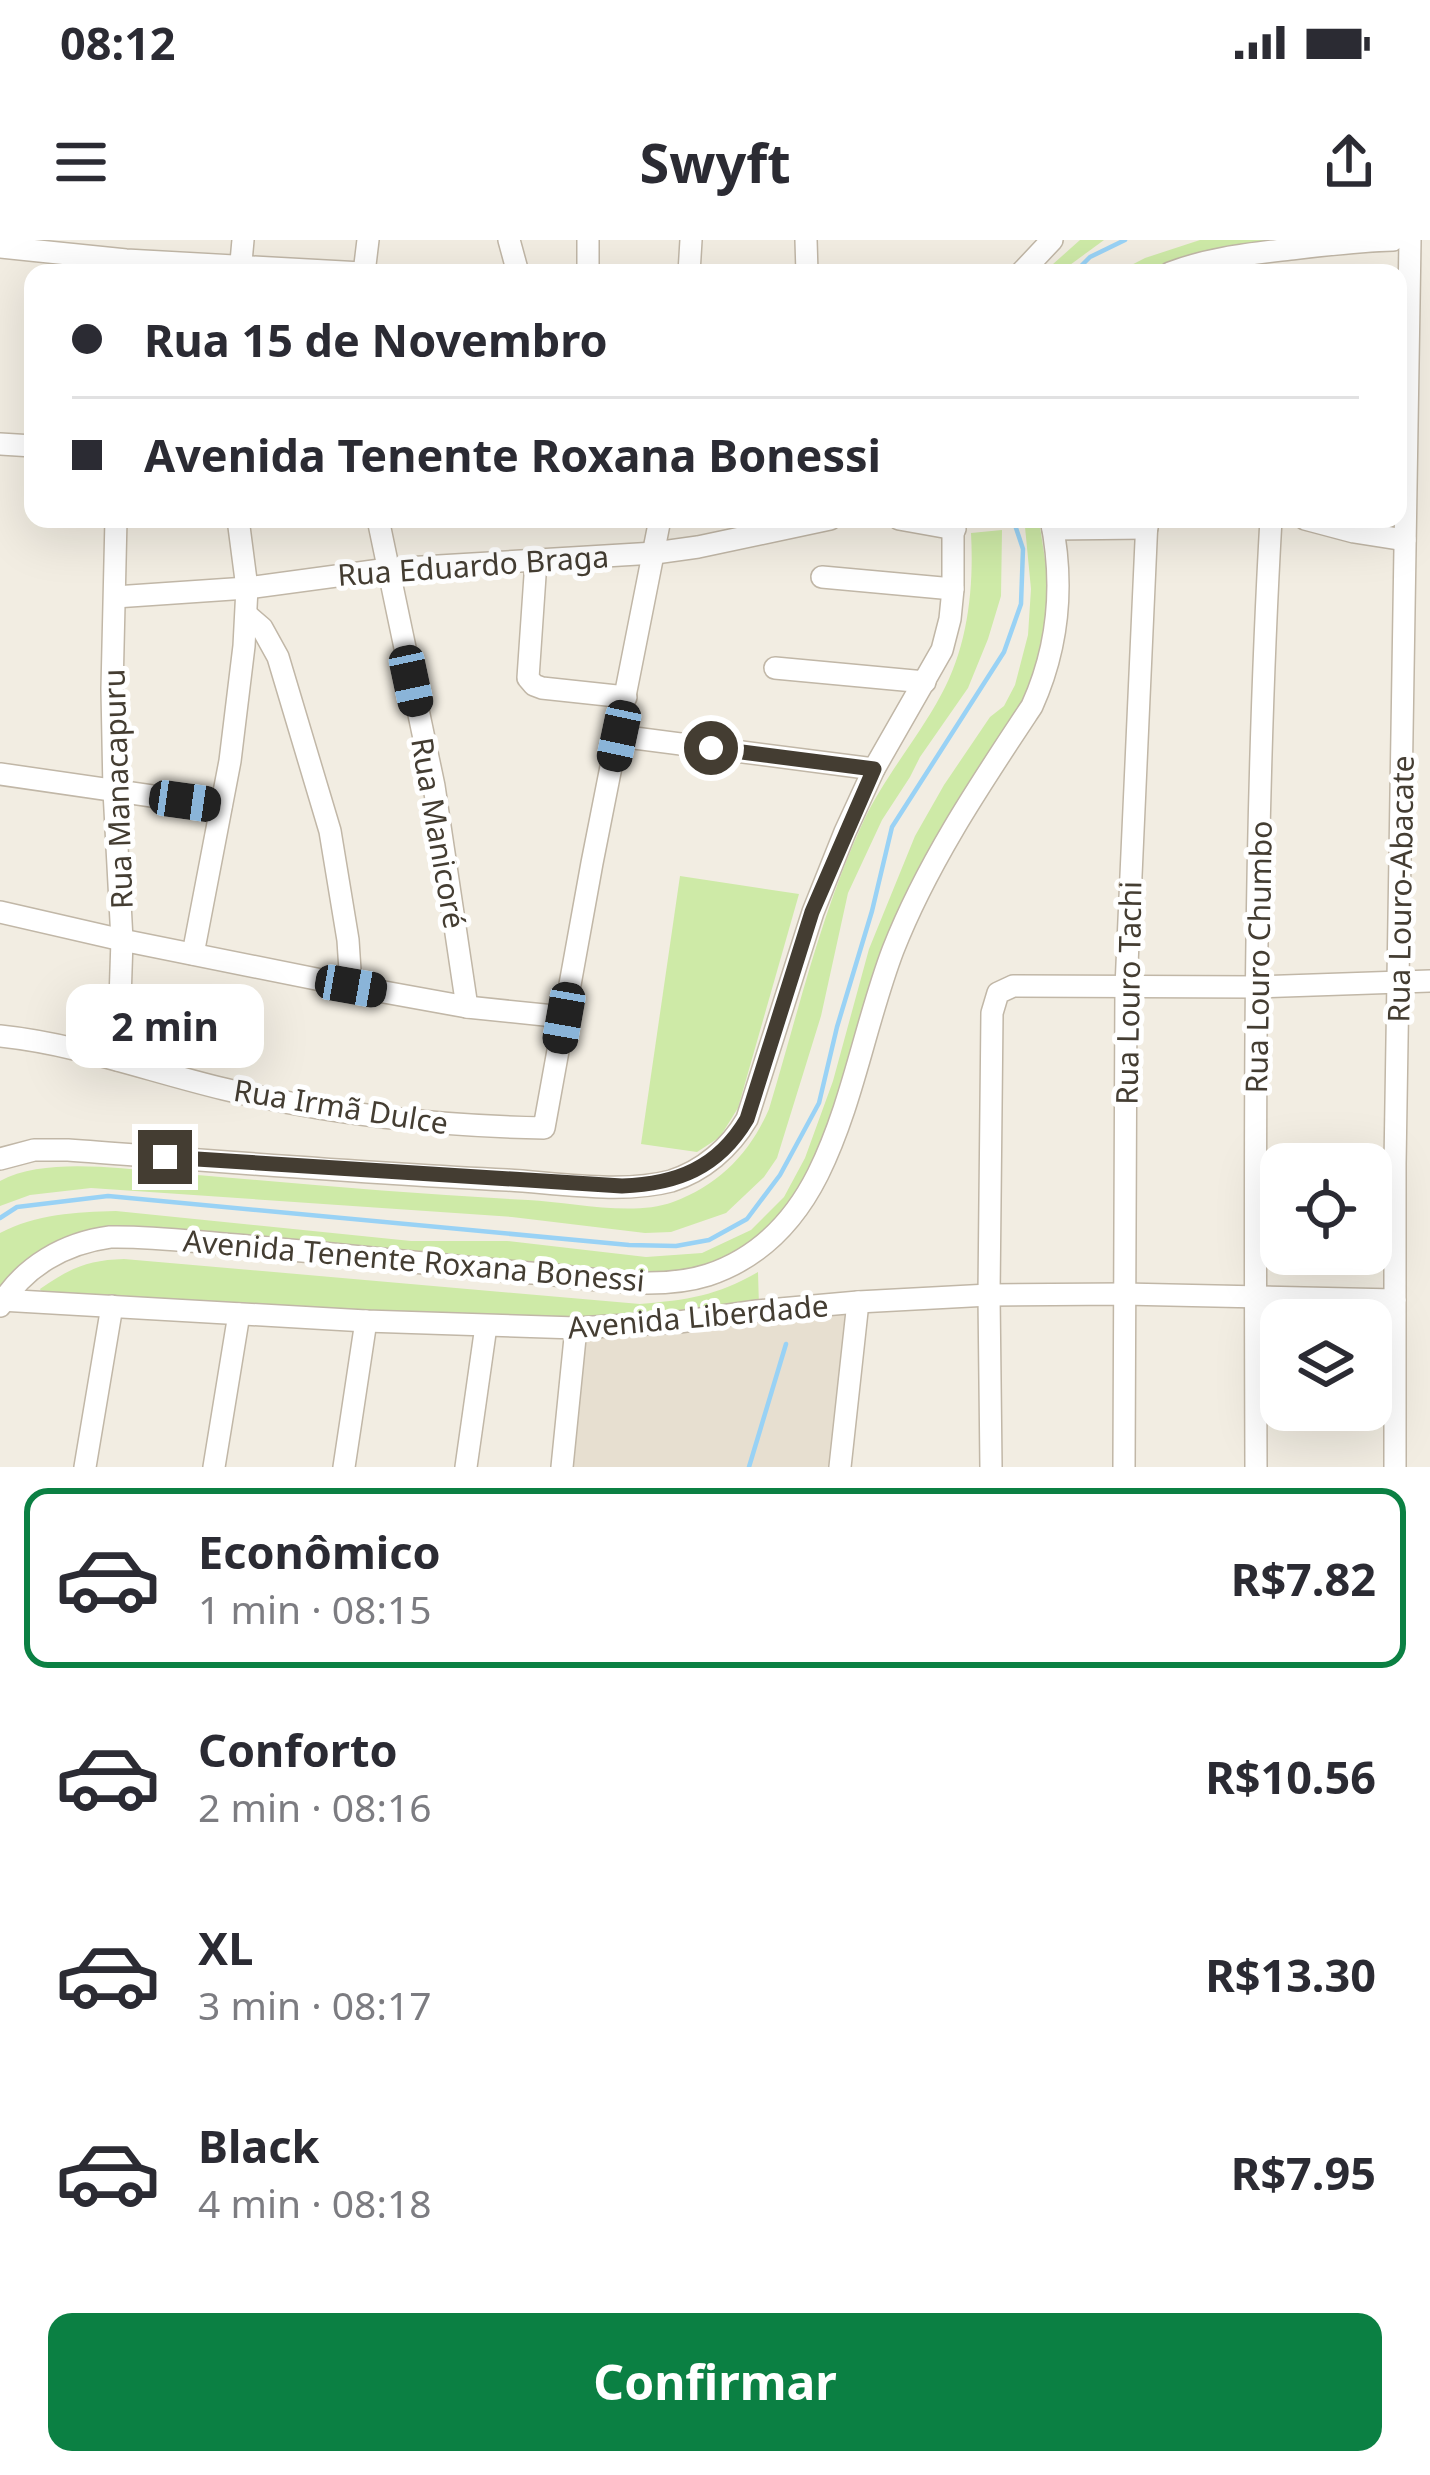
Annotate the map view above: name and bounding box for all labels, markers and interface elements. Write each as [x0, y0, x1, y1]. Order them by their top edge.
text: 08:12 [60, 12, 176, 73]
text: Swyft [639, 125, 791, 199]
icon: menu [48, 129, 114, 195]
icon: share [1316, 129, 1382, 195]
text: Rua 15 de Novembro [144, 309, 608, 370]
text: Avenida Tenente Roxana Bonessi [144, 424, 881, 485]
street label: Rua Eduardo Braga [336, 535, 610, 595]
car [386, 642, 436, 720]
street label: Rua Manacapuru [92, 668, 142, 910]
car [594, 697, 644, 775]
route start [684, 721, 738, 775]
street label: Rua Manicoré [402, 734, 476, 932]
street label: Rua Louro-Abacate [1377, 755, 1423, 1023]
car [147, 778, 223, 824]
street label: Rua Louro Chumbo [1235, 820, 1281, 1094]
street label: Rua Louro Tachi [1106, 881, 1150, 1105]
car [312, 962, 390, 1010]
car [540, 979, 588, 1057]
callout: 2 min [66, 983, 264, 1067]
text: 2 min [111, 999, 219, 1052]
street label: Rua Irmã Dulce [231, 1069, 451, 1143]
route end [138, 1130, 192, 1184]
map controls [1260, 1143, 1392, 1431]
button: locate [1260, 1143, 1392, 1275]
street label: Avenida Tenente Roxana Bonessi [181, 1219, 647, 1301]
street label: Avenida Liberdade [566, 1284, 830, 1348]
button: layers [1260, 1299, 1392, 1431]
text: Econômico [198, 1521, 441, 1582]
icon: car [54, 1524, 162, 1632]
text: R$7.82 [1231, 1548, 1376, 1609]
text: 1 min · 08:15 [198, 1582, 432, 1635]
text: Conforto [198, 1719, 398, 1780]
icon: car [54, 1722, 162, 1830]
text: R$10.56 [1205, 1746, 1376, 1807]
text: 2 min · 08:16 [198, 1780, 432, 1833]
text: XL [198, 1917, 253, 1978]
icon: car [54, 1920, 162, 2028]
text: R$13.30 [1205, 1944, 1376, 2005]
text: 3 min · 08:17 [198, 1978, 432, 2031]
text: Black [198, 2115, 319, 2176]
icon: car [54, 2118, 162, 2226]
text: R$7.95 [1231, 2142, 1376, 2203]
text: 4 min · 08:18 [198, 2176, 432, 2229]
button: Confirmar [48, 2313, 1382, 2451]

